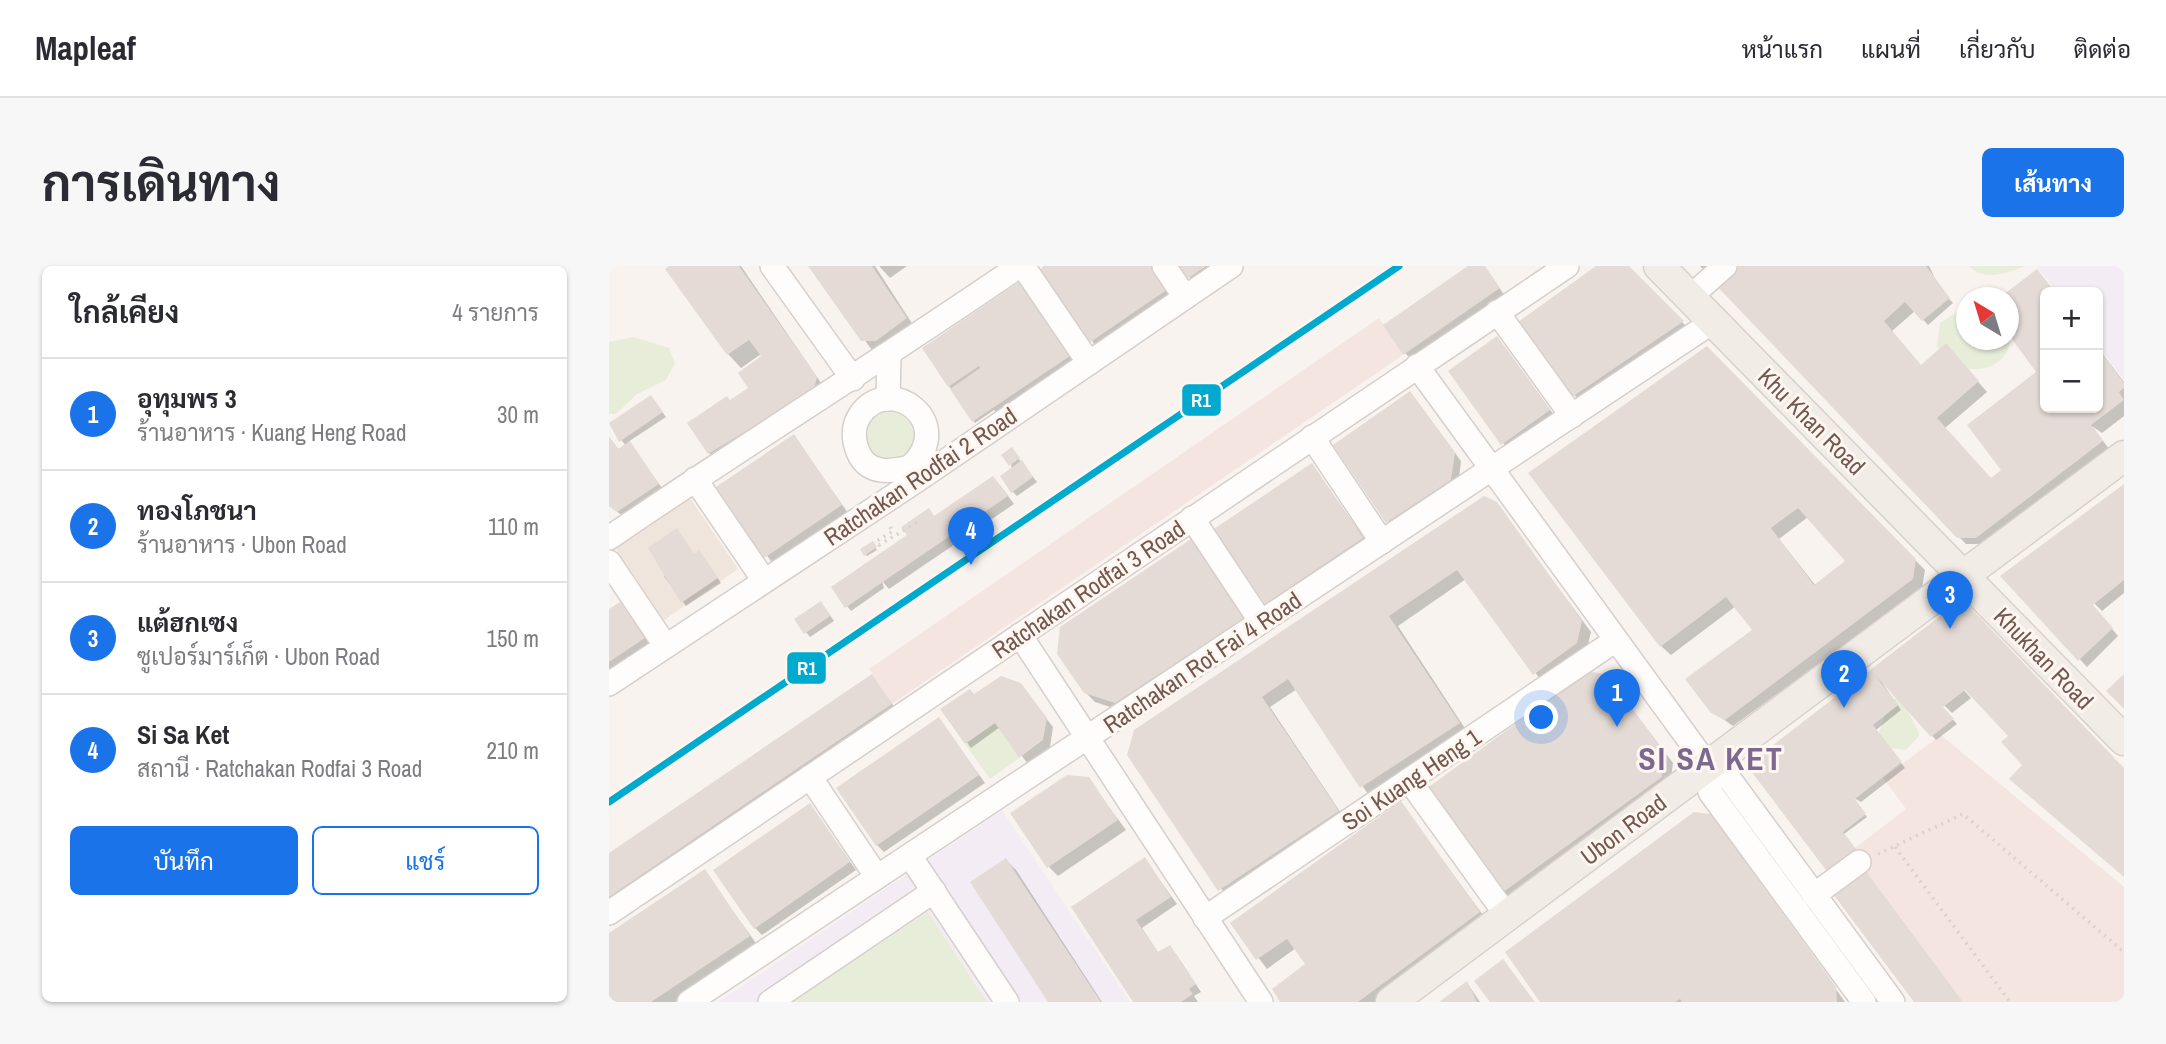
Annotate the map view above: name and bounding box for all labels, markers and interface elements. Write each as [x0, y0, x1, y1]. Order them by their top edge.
text: Mapleaf [35, 26, 136, 70]
text: หน้าแรก [1742, 33, 1823, 65]
text: แผนที่ [1861, 33, 1921, 65]
text: เกี่ยวกับ [1959, 33, 2036, 65]
text: ติดต่อ [2074, 33, 2131, 65]
button: เส้นทาง [1982, 148, 2124, 217]
text: การเดินทาง [42, 150, 280, 216]
north arrow [1956, 287, 2019, 350]
map controls [2040, 287, 2103, 413]
button: + [2040, 287, 2103, 350]
text: ใกล้เคียง [70, 292, 179, 332]
text: 4 รายการ [452, 297, 539, 328]
button: − [2040, 350, 2103, 413]
street label: Khu Khan Road [1752, 361, 1872, 481]
text: อุทุมพร 3 [137, 381, 237, 416]
line badge: R1 [1181, 383, 1222, 417]
text: R1 [1191, 387, 1211, 413]
text: 1 [88, 399, 98, 430]
text: 30 m [497, 399, 539, 430]
street label: Ratchakan Rodfai 2 Road [817, 399, 1023, 553]
text: ร้านอาหาร · Kuang Heng Road [137, 417, 406, 448]
text: ทองโภชนา [137, 493, 257, 528]
pin: 4 [948, 507, 994, 565]
text: 2 [88, 511, 98, 542]
text: 110 m [488, 511, 539, 542]
street label: Ratchakan Rodfai 3 Road [985, 512, 1191, 666]
text: ร้านอาหาร · Ubon Road [137, 529, 347, 560]
pin: 3 [1927, 571, 1973, 629]
street label: Ratchakan Rot Fai 4 Road [1097, 584, 1307, 740]
street label: Khukhan Road [1987, 600, 2101, 716]
text: แต้ฮกเซง [137, 605, 238, 640]
text: 3 [88, 623, 98, 654]
text: 150 m [487, 623, 539, 654]
text: ซูเปอร์มาร์เก็ต · Ubon Road [137, 641, 380, 672]
pin: 2 [1821, 650, 1867, 708]
line badge: R1 [786, 651, 827, 685]
text: R1 [797, 655, 817, 681]
pin: 1 [1594, 669, 1640, 727]
your location [1524, 700, 1558, 734]
text: Si Sa Ket [137, 717, 229, 752]
street label: Soi Kuang Heng 1 [1335, 721, 1487, 837]
text: 4 [88, 735, 98, 766]
text: 210 m [487, 735, 539, 766]
district label: SI SA KET [1638, 737, 1784, 780]
text: สถานี · Ratchakan Rodfai 3 Road [137, 753, 422, 784]
street label: Ubon Road [1574, 786, 1672, 872]
button: บันทึก [70, 826, 298, 895]
button: แชร์ [312, 826, 539, 895]

